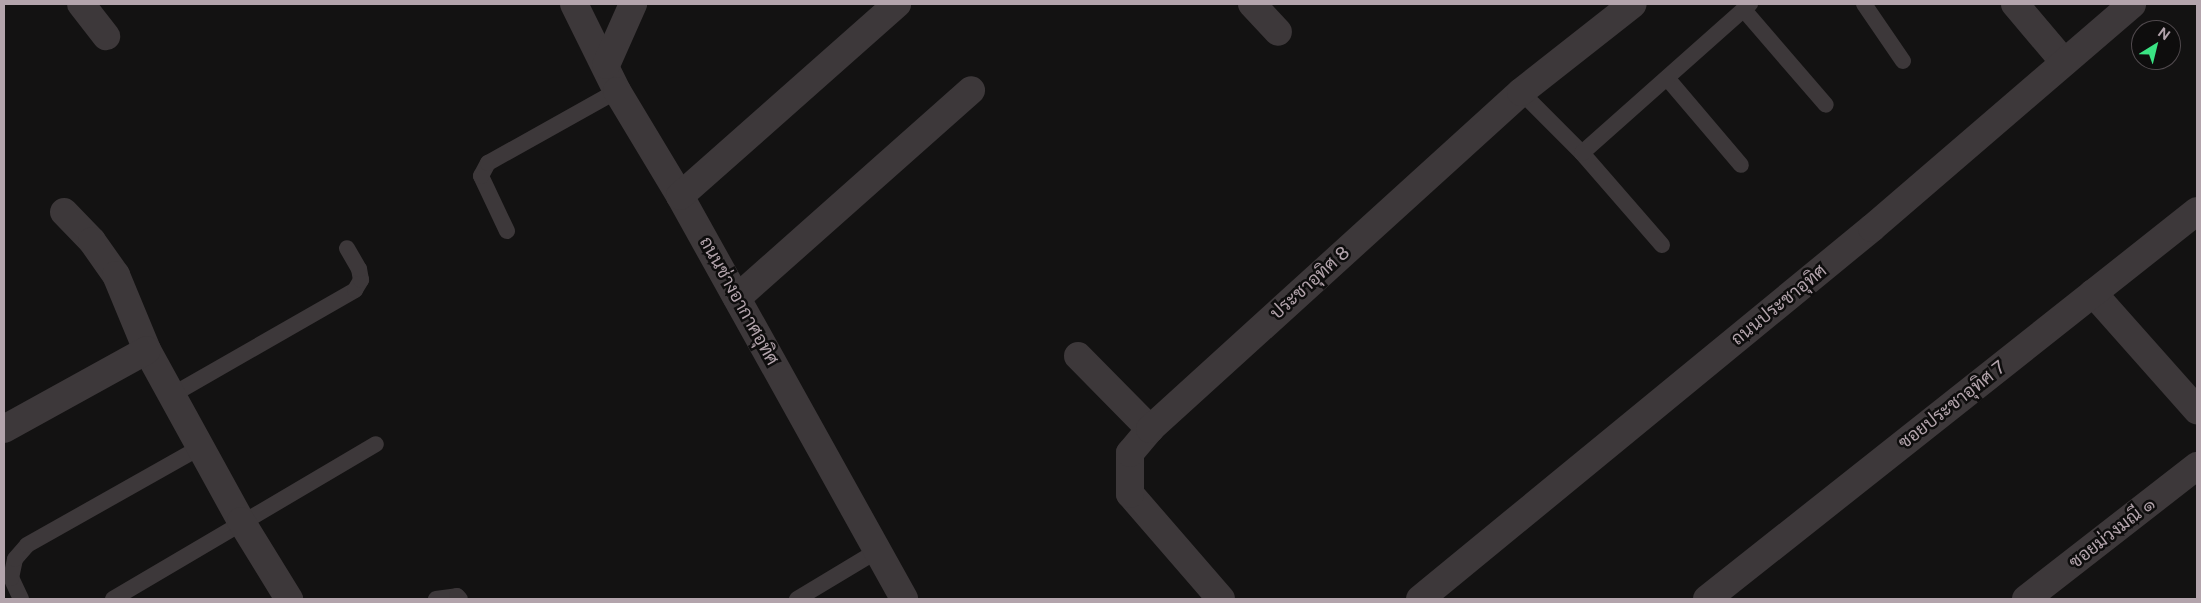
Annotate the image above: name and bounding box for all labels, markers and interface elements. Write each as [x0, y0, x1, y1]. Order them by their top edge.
north arrow [2131, 20, 2181, 70]
text: N [2155, 24, 2173, 43]
street label: ถนนช่างอากาศอุทิศ [695, 233, 783, 369]
street label: ประชาอุทิศ 8 [1266, 242, 1354, 324]
street label: ถนนประชาอุทิศ [1727, 260, 1831, 350]
street label: ซอยประชาอุทิศ 7 [1894, 356, 2010, 454]
street label: ซอยม่วงมณี ๑ [2065, 493, 2159, 573]

